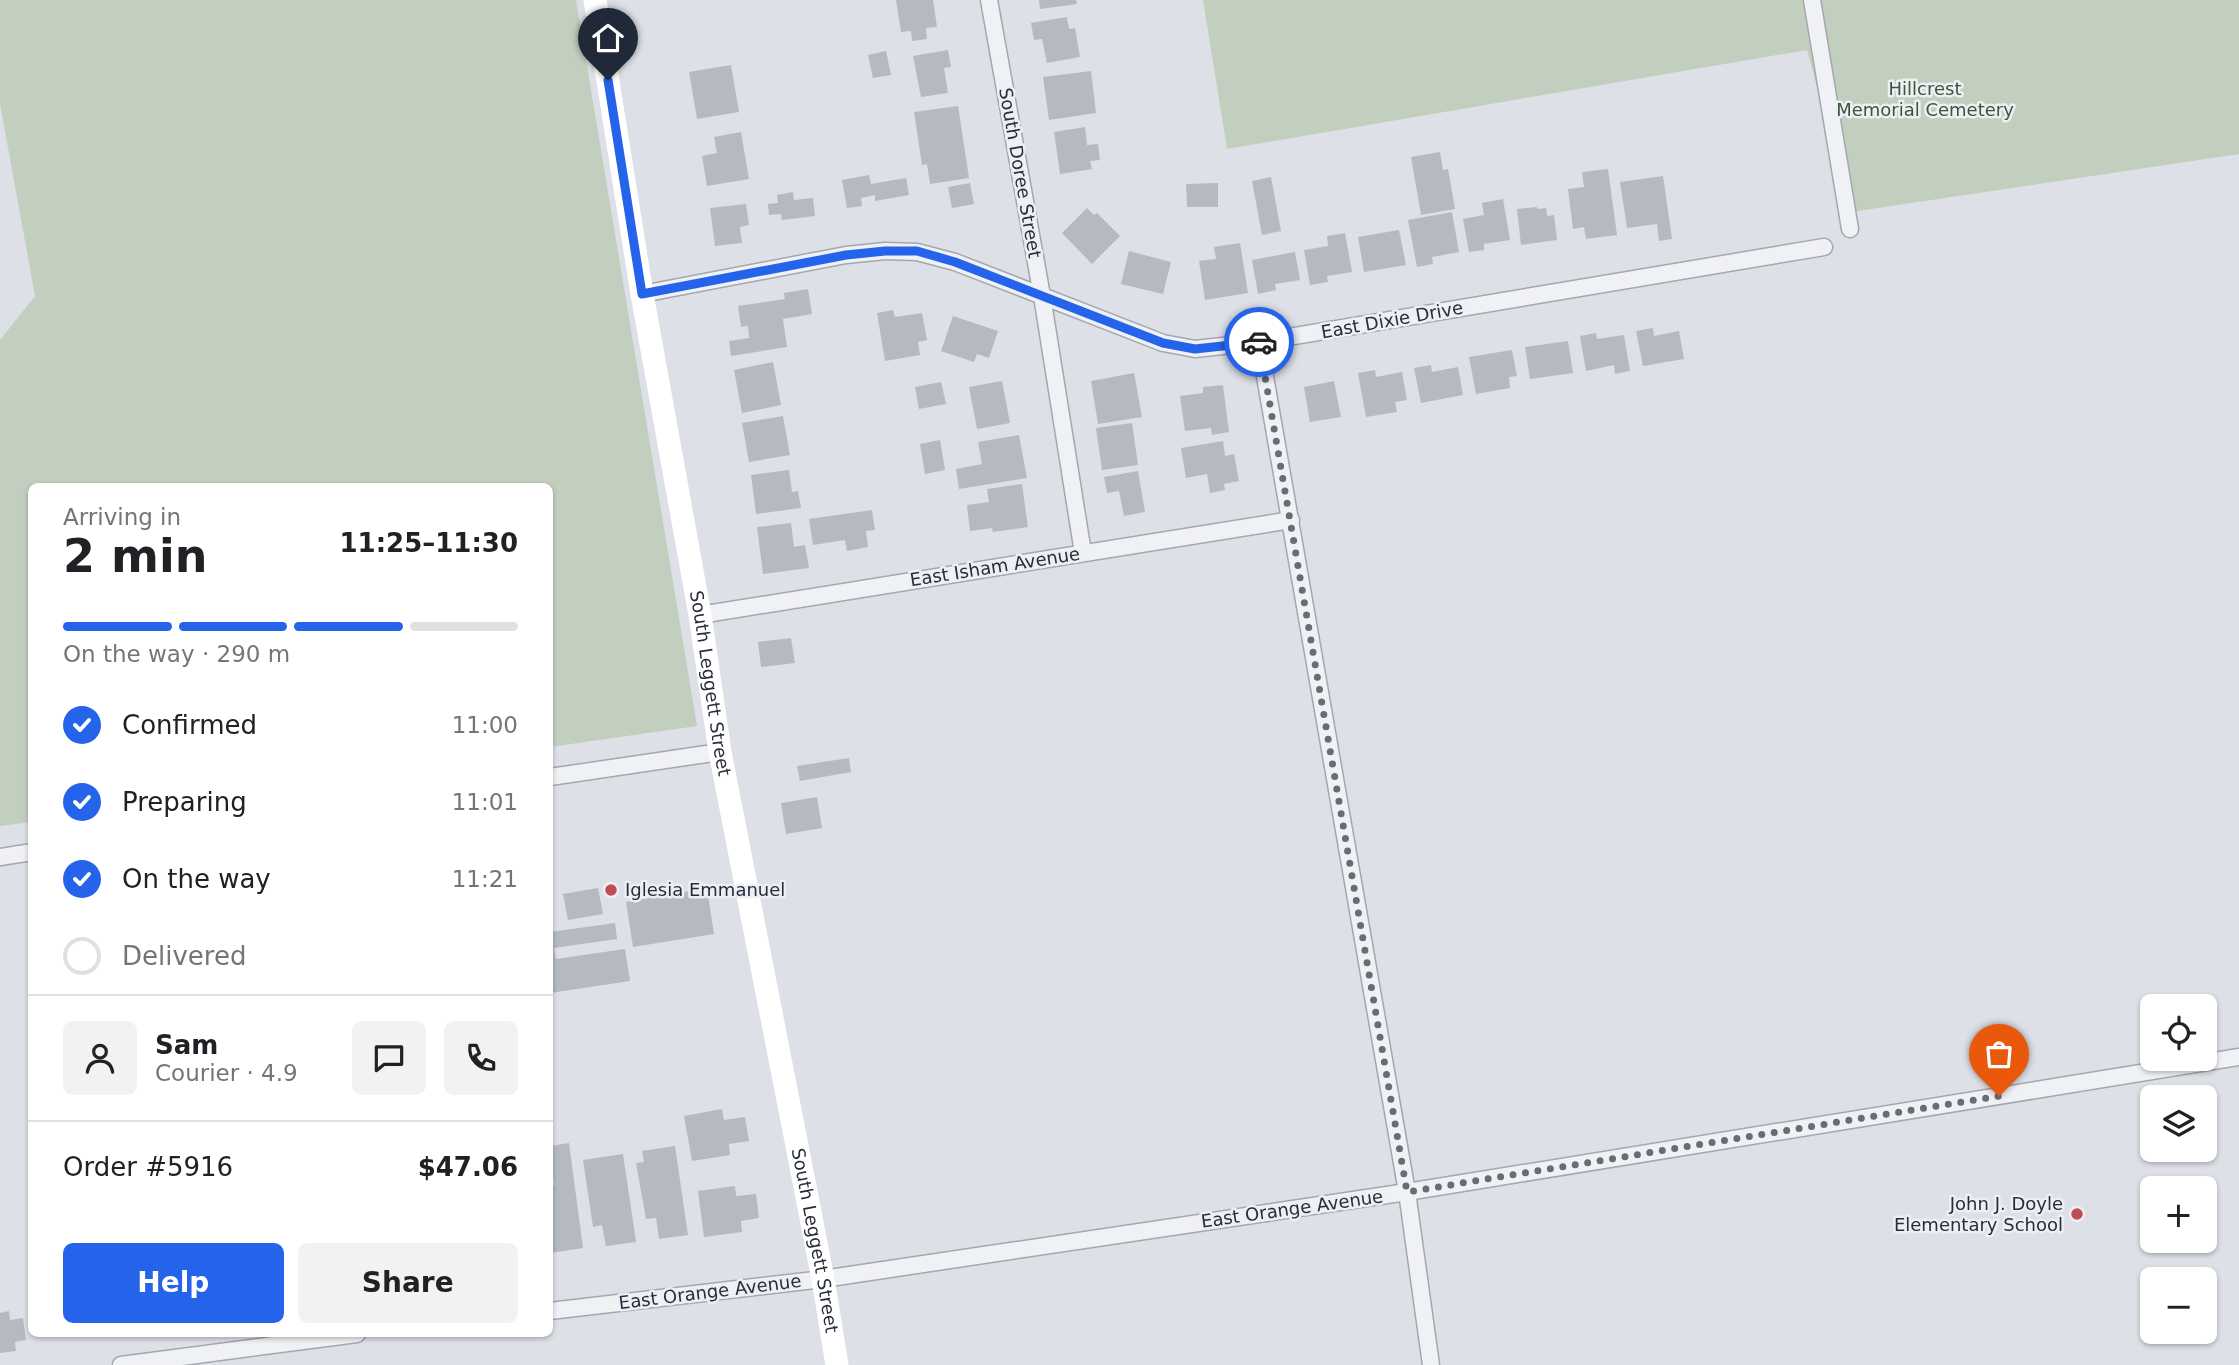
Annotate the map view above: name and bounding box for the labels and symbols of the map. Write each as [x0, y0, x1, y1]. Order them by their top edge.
pin [578, 8, 638, 80]
park label: Hillcrest Memorial Cemetery [1836, 78, 2014, 120]
street label: South Doree Street [995, 86, 1046, 260]
street label: East Dixie Drive [1319, 297, 1465, 342]
courier [1224, 307, 1294, 377]
street label: East Isham Avenue [908, 543, 1081, 590]
street label: South Leggett Street [686, 589, 735, 778]
place label: Iglesia Emmanuel [625, 879, 785, 900]
marker: Iglesia Emmanuel [603, 882, 619, 898]
pin [1969, 1024, 2029, 1096]
street label: South Leggett Street [788, 1146, 843, 1334]
street label: East Orange Avenue [1200, 1185, 1384, 1232]
place label: John J. Doyle Elementary School [1894, 1193, 2063, 1235]
marker: John J. Doyle Elementary School [2069, 1206, 2085, 1222]
street label: East Orange Avenue [618, 1270, 802, 1313]

